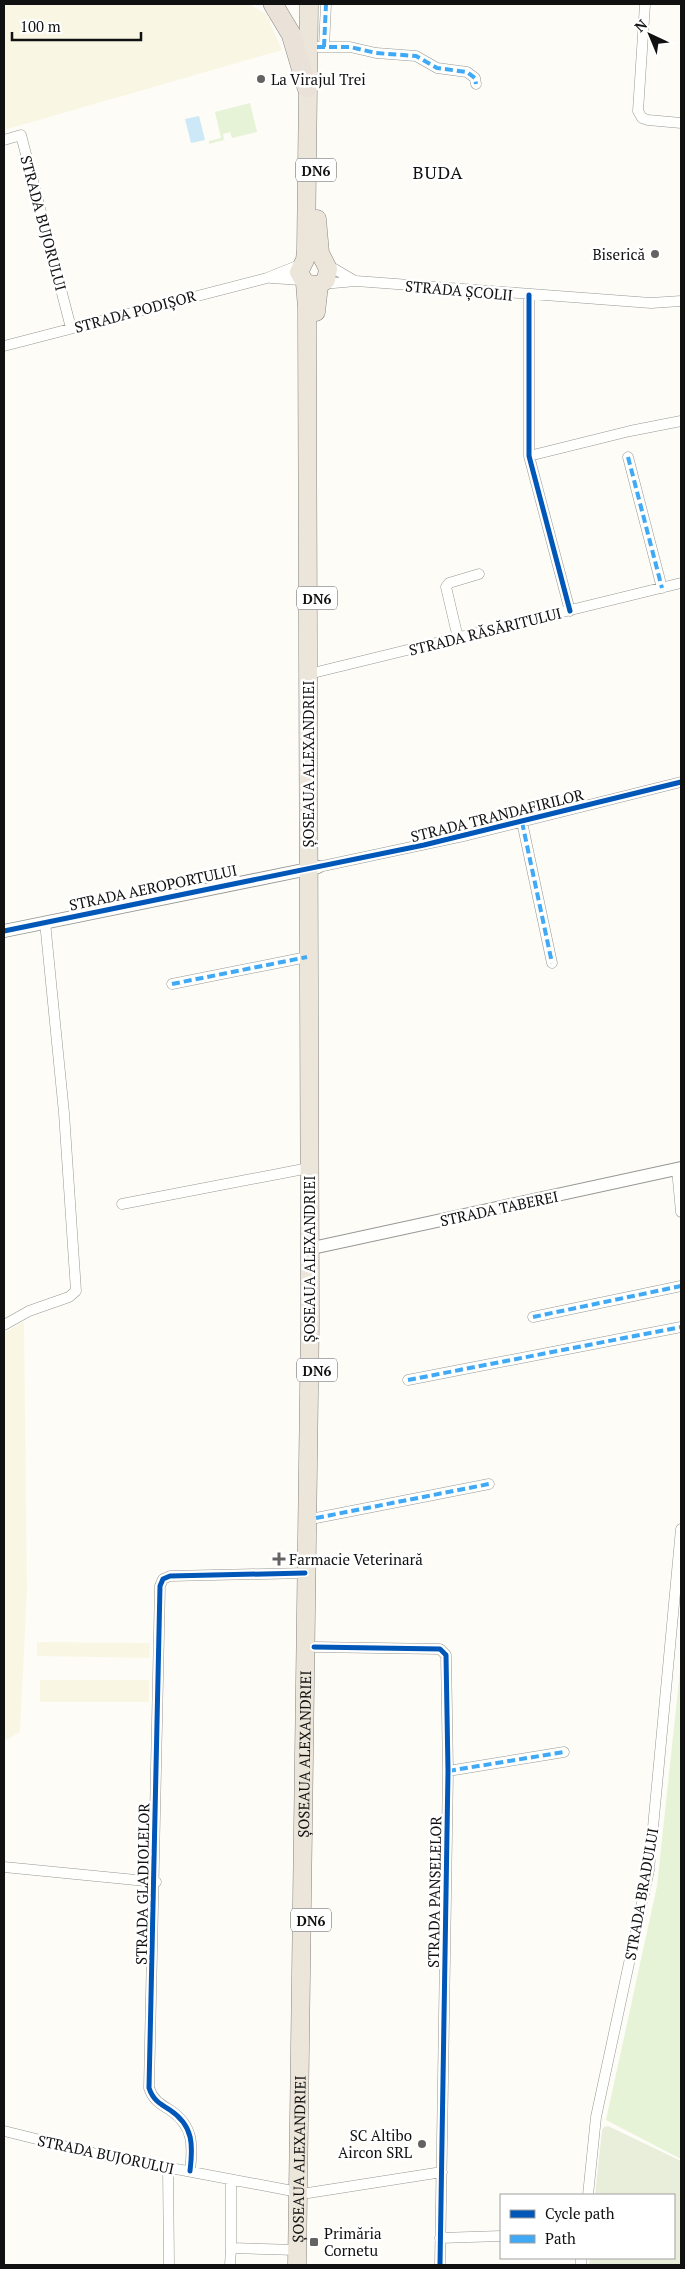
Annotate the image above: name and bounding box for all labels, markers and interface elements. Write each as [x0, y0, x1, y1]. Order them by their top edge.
scale bar [12, 10, 141, 42]
north arrow [625, 10, 675, 60]
text: N [630, 15, 651, 36]
text: 100 m [20, 16, 61, 36]
place label: La Virajul Trei [271, 69, 366, 89]
marker: La Virajul Trei [255, 73, 267, 85]
street label: STRADA BUJORULUI [16, 153, 72, 293]
road number: DN6 [296, 158, 336, 182]
district label: BUDA [412, 160, 464, 184]
place label: Biserică [592, 244, 645, 264]
marker: Biserică [649, 248, 661, 260]
street label: STRADA ȘCOLII [404, 275, 514, 306]
street label: STRADA PODIȘOR [72, 285, 199, 338]
road number: DN6 [297, 586, 337, 610]
street label: STRADA RĂSĂRITULUI [407, 602, 563, 660]
street label: ȘOSEAUA ALEXANDRIEI [298, 680, 319, 848]
street label: STRADA TRANDAFIRILOR [408, 784, 586, 846]
street label: STRADA AEROPORTULUI [67, 859, 239, 915]
street label: ȘOSEAUA ALEXANDRIEI [299, 1175, 320, 1343]
street label: STRADA TABEREI [438, 1186, 560, 1230]
road number: DN6 [297, 1358, 337, 1382]
place label: Farmacie Veterinară [289, 1549, 423, 1569]
marker: Farmacie Veterinară [273, 1553, 285, 1565]
street label: ȘOSEAUA ALEXANDRIEI [293, 1670, 315, 1838]
street label: STRADA GLADIOLELOR [131, 1802, 153, 1965]
street label: STRADA PANSELELOR [423, 1815, 445, 1968]
street label: STRADA BRADULUI [620, 1826, 662, 1962]
road number: DN6 [291, 1908, 331, 1932]
street label: ȘOSEAUA ALEXANDRIEI [287, 2075, 310, 2243]
place label: SC Altibo Aircon SRL [338, 2125, 412, 2162]
street label: STRADA BUJORULUI [36, 2130, 176, 2178]
marker: SC Altibo Aircon SRL [416, 2138, 428, 2150]
legend [500, 2194, 675, 2259]
text: Cycle path [545, 2203, 615, 2223]
place label: Primăria Cornetu [324, 2223, 382, 2260]
text: Path [545, 2228, 576, 2248]
marker: Primăria Cornetu [308, 2236, 320, 2248]

